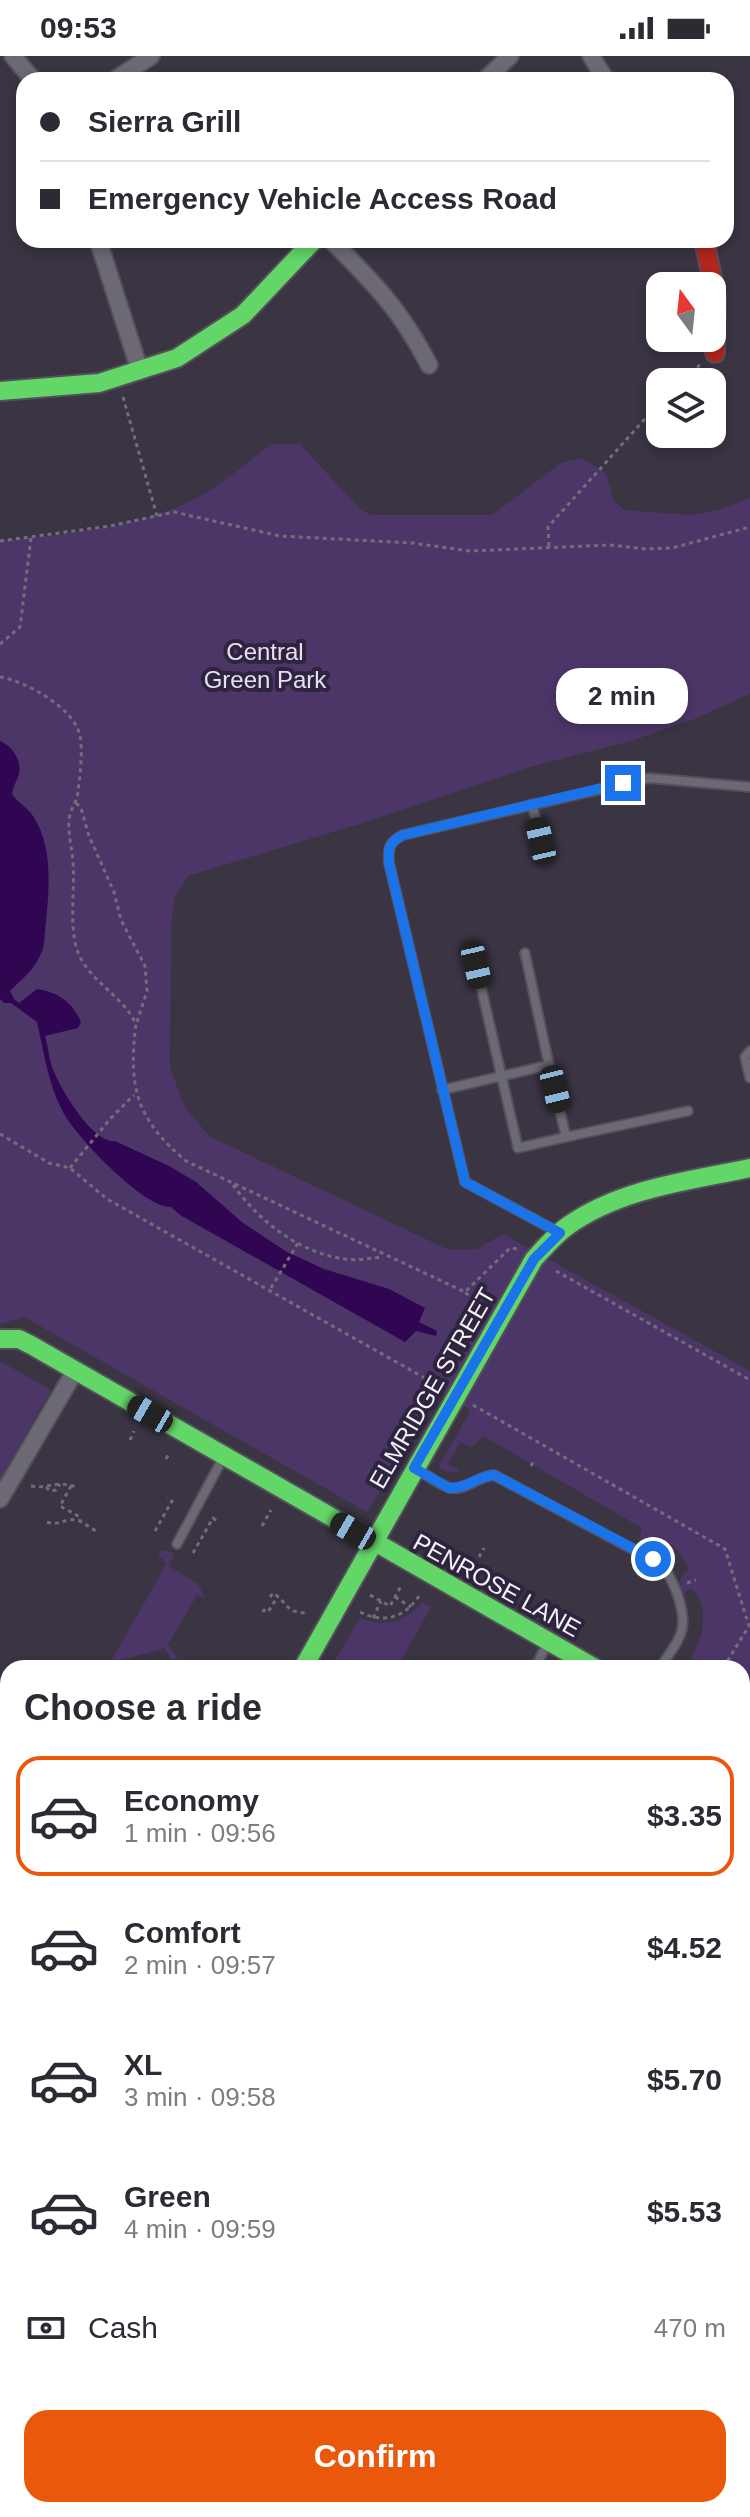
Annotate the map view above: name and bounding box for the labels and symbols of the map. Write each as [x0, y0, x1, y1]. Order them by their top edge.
north arrow [646, 272, 726, 352]
park label: Central Green Park [204, 638, 327, 693]
callout: 2 min [557, 667, 689, 723]
route end [605, 765, 641, 801]
car [524, 815, 558, 867]
car [459, 939, 493, 991]
car [538, 1063, 572, 1115]
street label: ELMRIDGE STREET [364, 1283, 501, 1493]
car [123, 1392, 177, 1436]
car [326, 1509, 380, 1553]
street label: PENROSE LANE [409, 1528, 585, 1642]
route start [635, 1541, 671, 1577]

